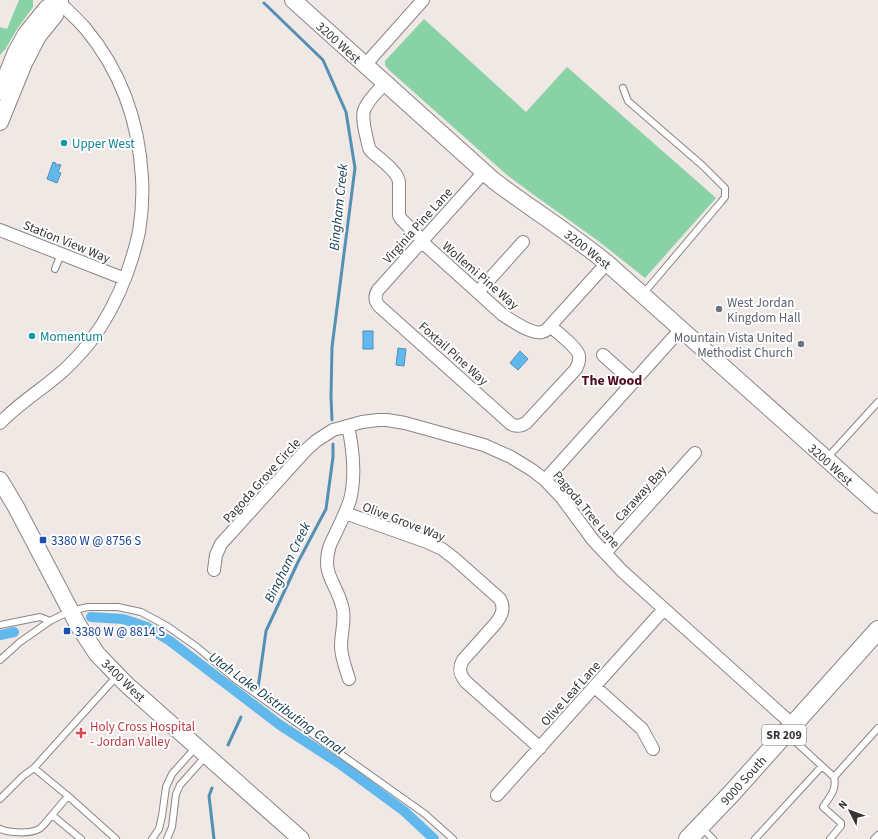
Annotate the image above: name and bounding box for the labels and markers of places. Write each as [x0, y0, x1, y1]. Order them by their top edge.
place label: Upper West [72, 135, 135, 153]
marker: Upper West [59, 138, 69, 148]
place label: West Jordan Kingdom Hall [727, 294, 801, 327]
marker: West Jordan Kingdom Hall [714, 304, 724, 314]
place label: Momentum [40, 328, 103, 346]
place label: Mountain Vista United Methodist Church [674, 329, 793, 362]
marker: Momentum [27, 331, 37, 341]
marker: Mountain Vista United Methodist Church [796, 339, 806, 349]
place label: 3380 W @ 8756 S [51, 532, 141, 550]
marker: 3380 W @ 8756 S [38, 535, 48, 545]
place label: 3380 W @ 8814 S [75, 623, 165, 641]
marker: 3380 W @ 8814 S [62, 626, 72, 636]
place label: Holy Cross Hospital - Jordan Valley [90, 718, 195, 751]
marker: Holy Cross Hospital - Jordan Valley [75, 727, 87, 739]

